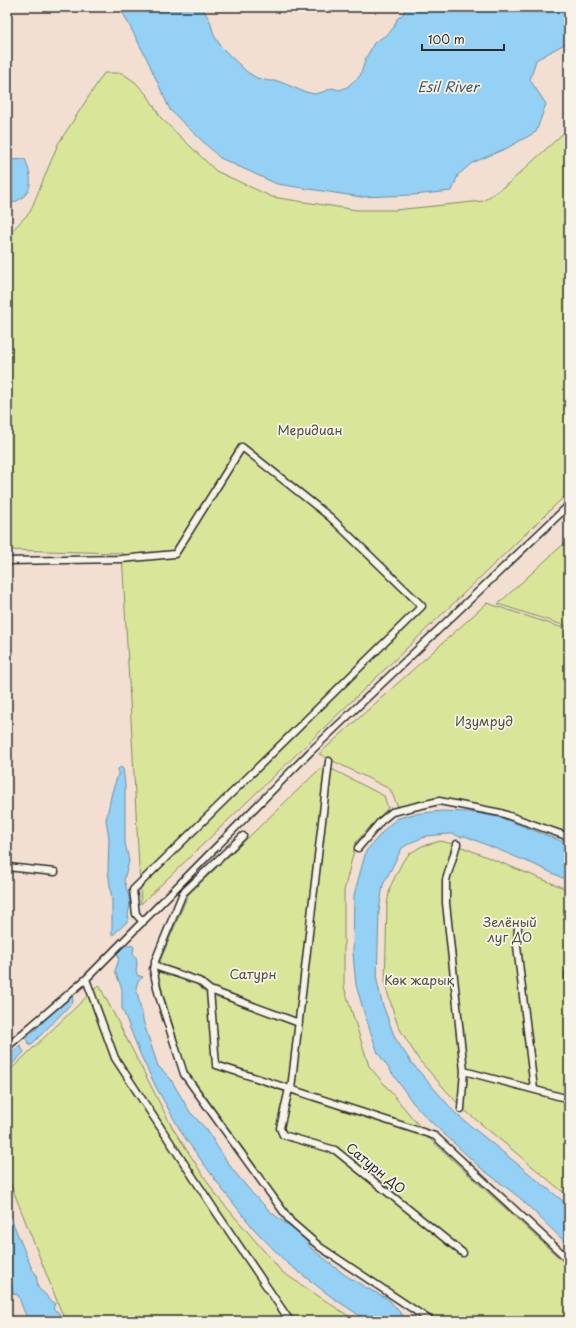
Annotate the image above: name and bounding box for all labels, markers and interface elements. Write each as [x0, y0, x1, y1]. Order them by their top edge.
scale bar [422, 26, 504, 52]
text: 100 m [428, 30, 465, 48]
water label: Esil River [417, 76, 480, 97]
park label: Меридиан [277, 420, 343, 439]
park label: Изумруд [455, 711, 513, 730]
park label: Зелёный луг ДО [483, 912, 537, 946]
park label: Сатурн [229, 964, 277, 983]
park label: Көк жарық [384, 970, 454, 989]
street label: Сатурн ДО [342, 1138, 410, 1198]

